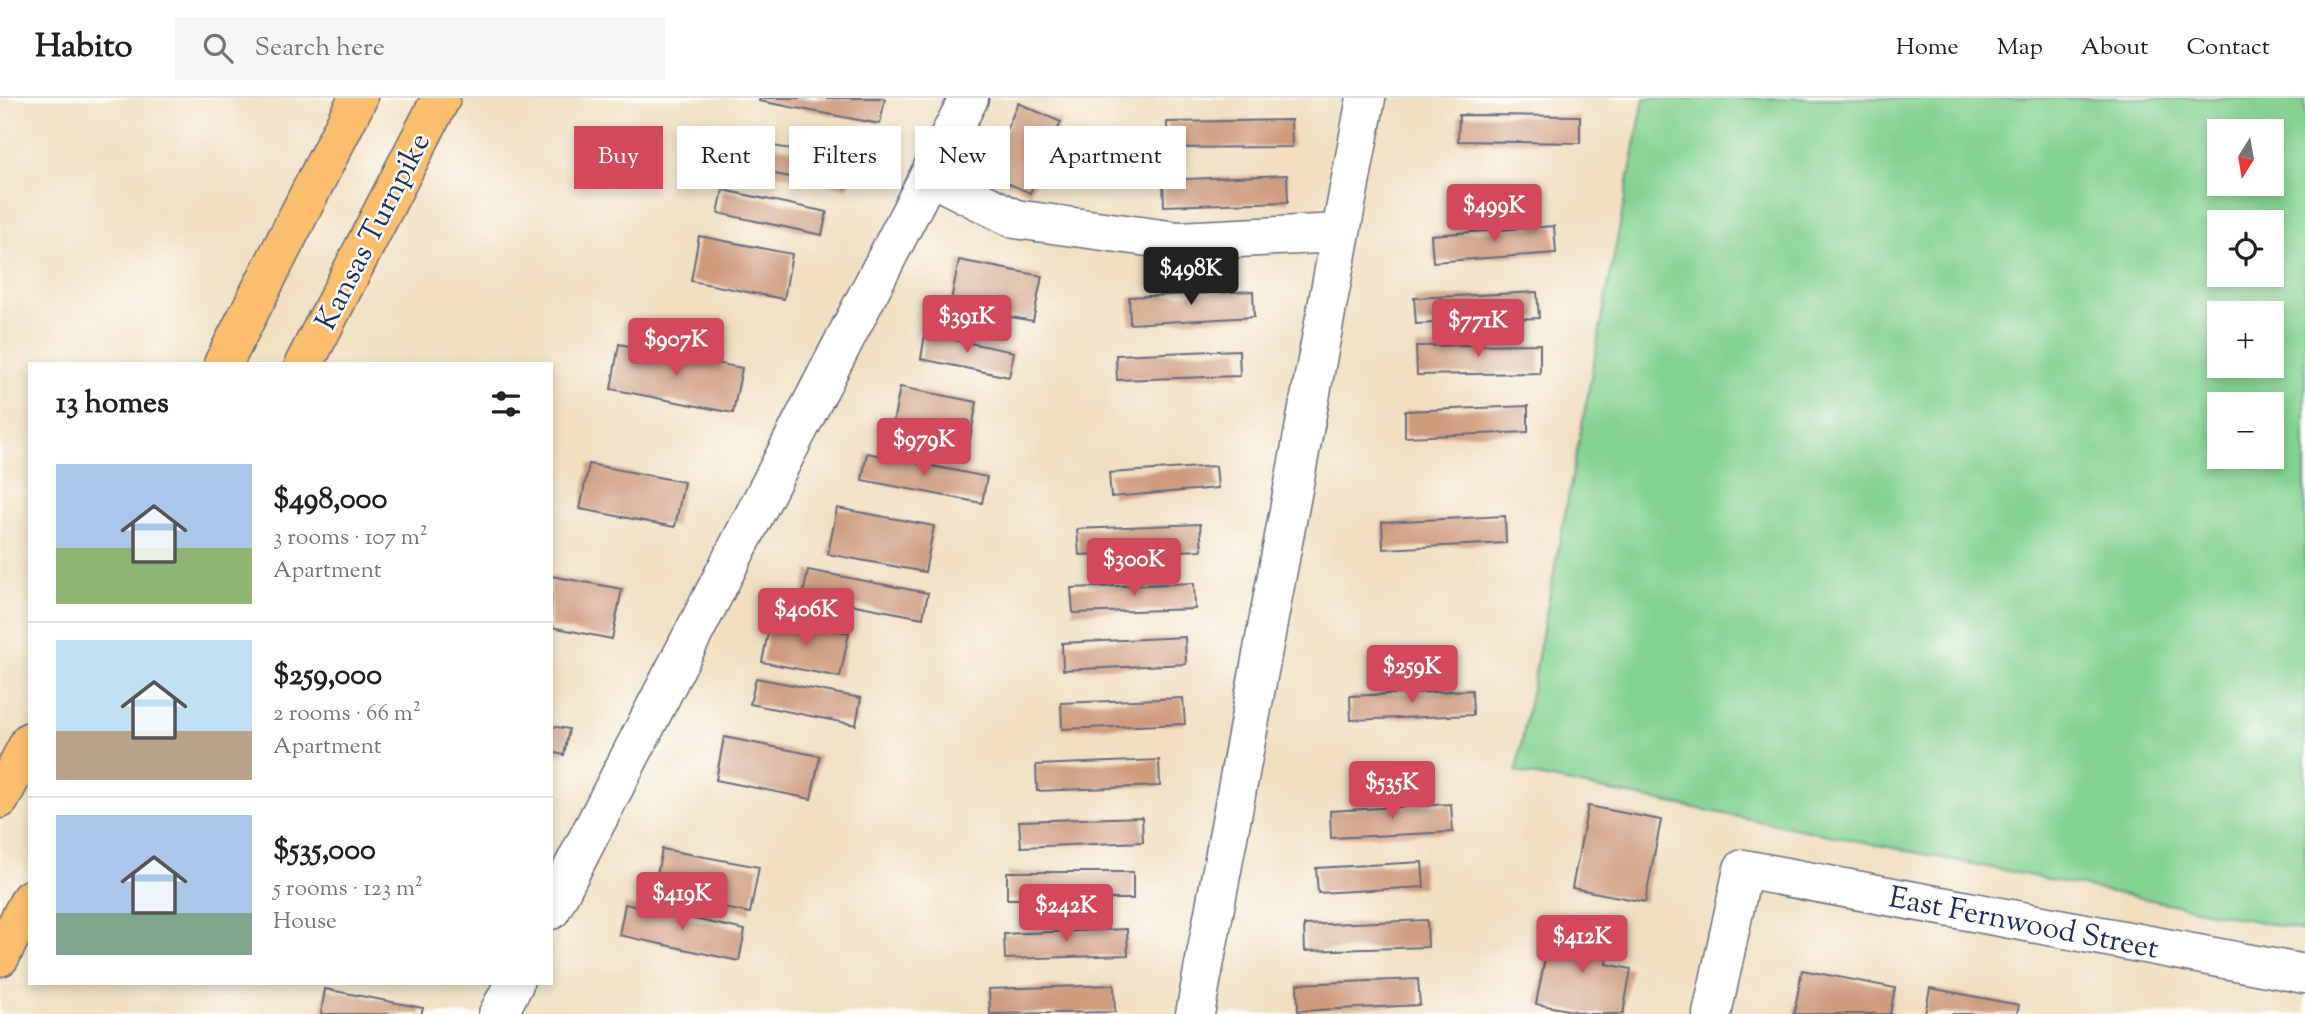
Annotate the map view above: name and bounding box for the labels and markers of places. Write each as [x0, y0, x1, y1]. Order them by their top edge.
pin: $499K [1445, 184, 1543, 244]
pin: $498K [1142, 248, 1240, 307]
pin: $391K [918, 296, 1016, 355]
pin: $771K [1429, 300, 1527, 359]
pin: $907K [627, 318, 725, 378]
pin: $979K [875, 418, 973, 478]
pin: $300K [1085, 538, 1183, 598]
pin: $406K [757, 588, 855, 648]
pin: $259K [1363, 646, 1461, 705]
pin: $535K [1343, 762, 1441, 821]
pin: $419K [633, 872, 731, 932]
pin: $242K [1017, 884, 1115, 944]
pin: $412K [1533, 916, 1631, 975]

